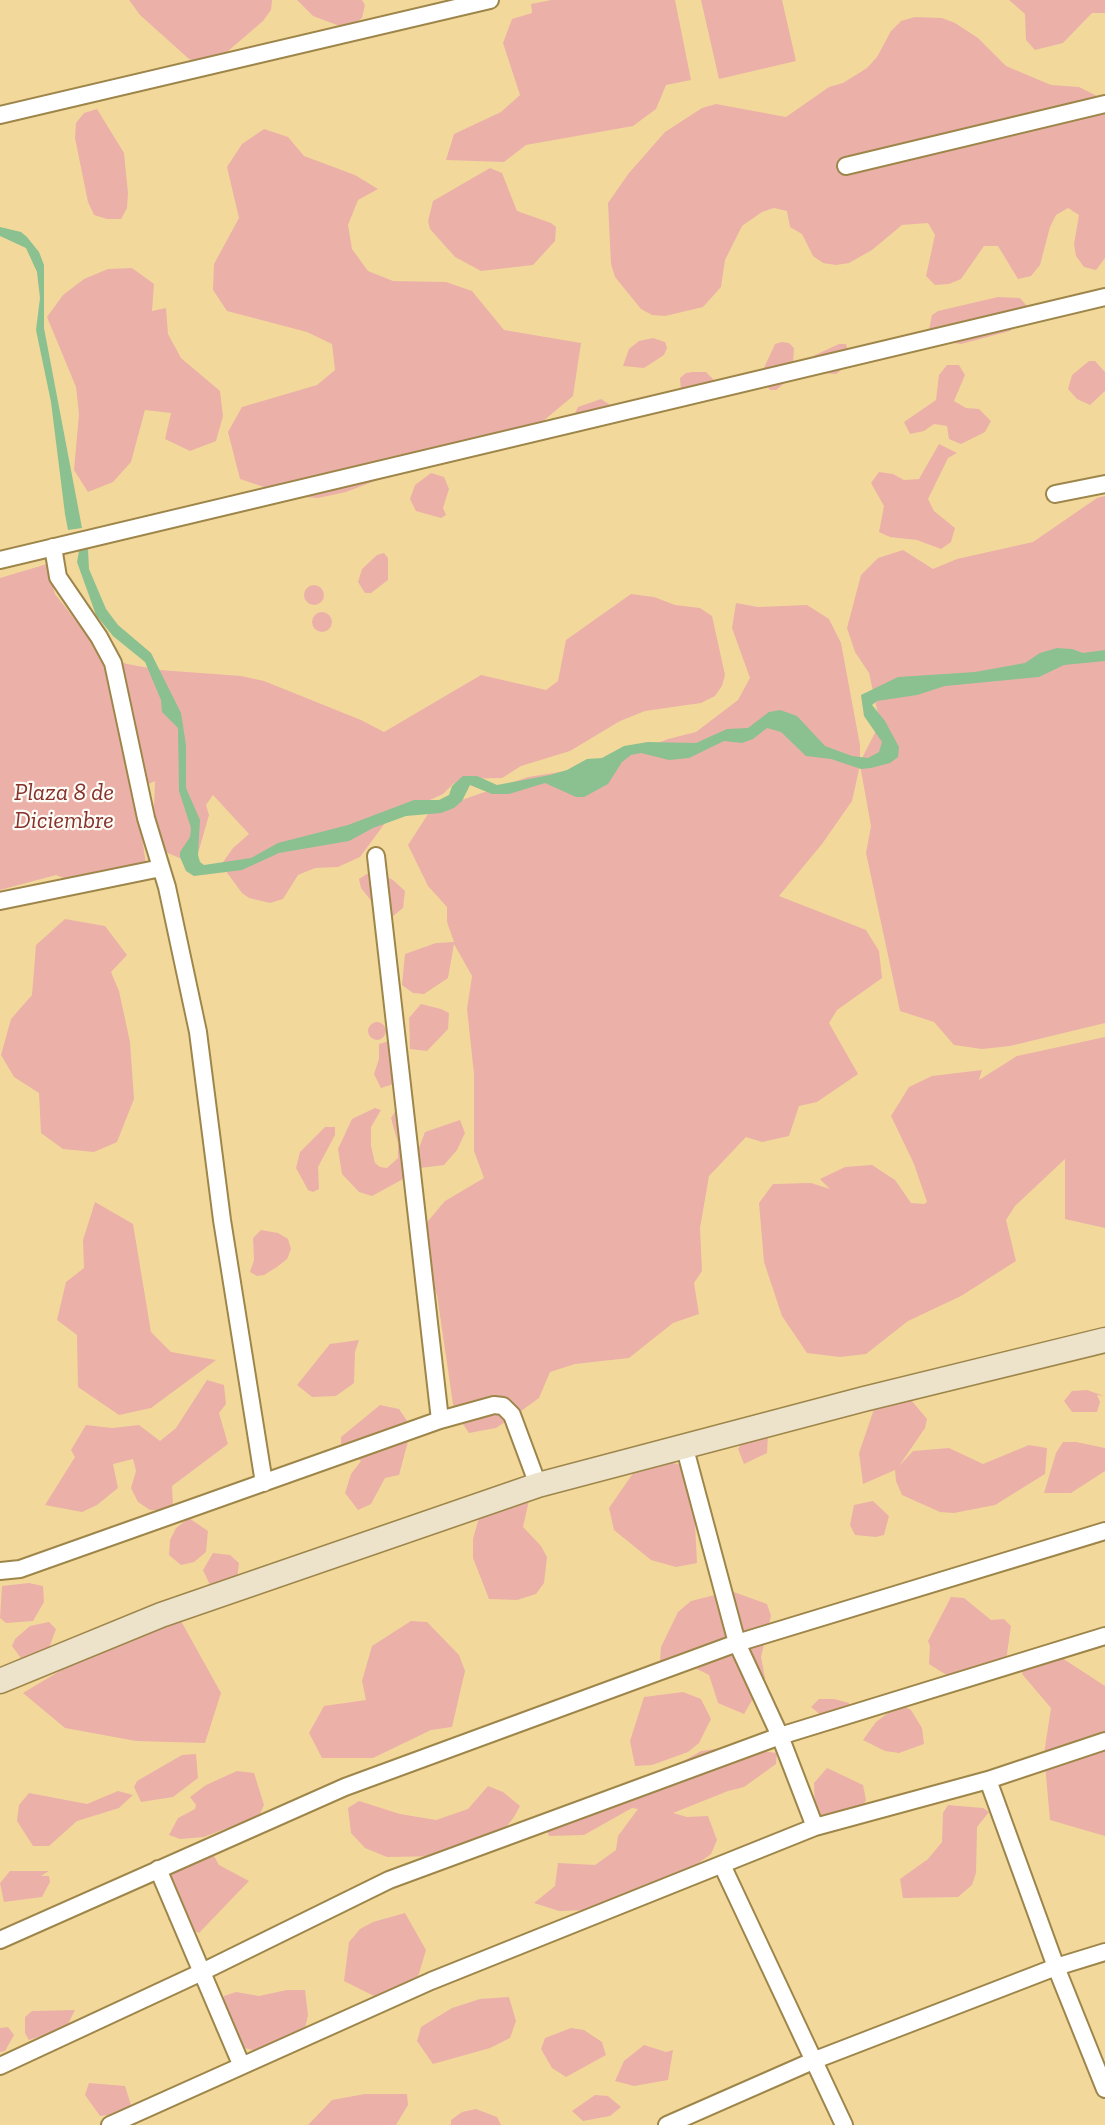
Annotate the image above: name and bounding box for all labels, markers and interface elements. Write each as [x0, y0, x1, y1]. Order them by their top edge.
park label: Plaza 8 de Diciembre [14, 779, 114, 835]

